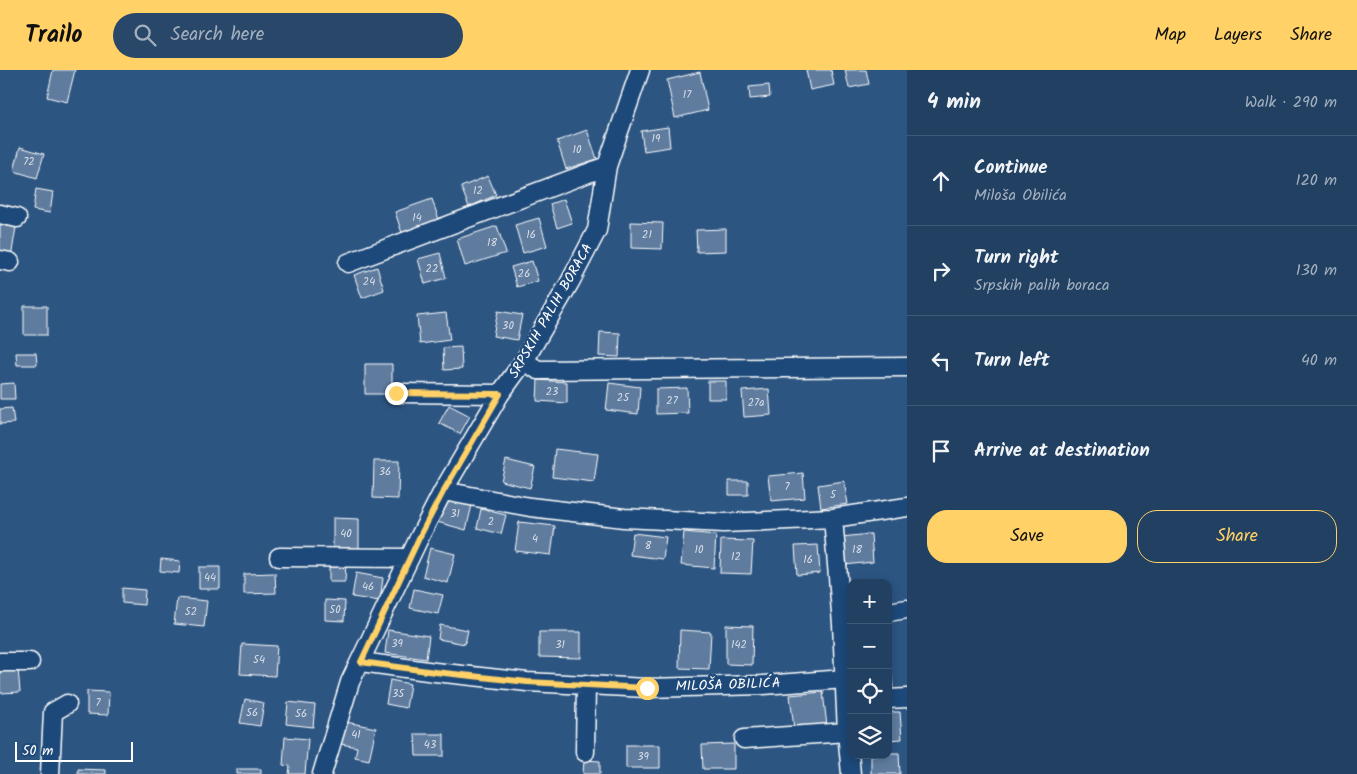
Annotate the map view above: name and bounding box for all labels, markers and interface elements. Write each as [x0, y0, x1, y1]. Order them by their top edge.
search box [113, 13, 463, 58]
text: Trailo [25, 16, 83, 55]
text: Search here [171, 20, 264, 50]
icon: search [131, 21, 159, 49]
text: Map [1155, 21, 1186, 50]
text: Layers [1214, 21, 1262, 50]
text: Share [1290, 21, 1332, 50]
house number: 17 [683, 86, 692, 104]
text: 4 min [927, 86, 981, 119]
text: Walk · 290 m [1245, 90, 1337, 115]
house number: 19 [652, 130, 661, 148]
house number: 10 [573, 141, 582, 159]
house number: 72 [23, 153, 35, 171]
text: Continue [974, 153, 1047, 183]
icon: ahead [927, 167, 955, 195]
text: 120 m [1296, 168, 1337, 193]
house number: 12 [473, 182, 483, 200]
text: Miloša Obilića [974, 183, 1067, 208]
house number: 14 [412, 209, 422, 227]
house number: 16 [526, 226, 536, 244]
house number: 21 [642, 226, 652, 244]
house number: 18 [487, 234, 497, 252]
street label: SRPSKIH PALIH BORACA [503, 239, 599, 383]
text: Turn right [974, 243, 1059, 273]
icon: right [927, 257, 955, 285]
text: 130 m [1296, 258, 1337, 283]
house number: 22 [426, 260, 438, 278]
house number: 26 [518, 265, 530, 283]
house number: 24 [363, 273, 375, 291]
text: Srpskih palih boraca [974, 273, 1110, 298]
house number: 30 [502, 317, 514, 335]
text: Turn left [974, 346, 1049, 376]
icon: left [927, 347, 955, 375]
text: 40 m [1301, 348, 1337, 373]
route end [385, 382, 408, 405]
house number: 23 [546, 383, 558, 401]
house number: 25 [617, 389, 630, 407]
house number: 27 [666, 392, 679, 410]
house number: 27a [748, 394, 764, 412]
text: Arrive at destination [974, 436, 1150, 466]
icon: arrive [927, 437, 955, 465]
house number: 36 [379, 463, 391, 481]
house number: 7 [784, 478, 790, 496]
house number: 5 [830, 486, 837, 504]
house number: 31 [450, 505, 460, 523]
button: Save [927, 510, 1127, 563]
button: Share [1137, 510, 1337, 563]
house number: 2 [488, 513, 494, 531]
house number: 40 [340, 525, 352, 543]
house number: 4 [532, 530, 538, 548]
house number: 8 [645, 537, 652, 555]
house number: 10 [695, 541, 704, 559]
house number: 18 [852, 541, 862, 559]
house number: 12 [731, 548, 741, 566]
house number: 16 [803, 551, 813, 569]
house number: 44 [204, 569, 216, 587]
house number: 46 [362, 578, 374, 596]
map controls [847, 579, 892, 759]
button: + [847, 579, 892, 624]
house number: 50 [329, 601, 341, 619]
house number: 52 [185, 603, 197, 621]
button: − [847, 624, 892, 669]
house number: 39 [391, 635, 403, 653]
house number: 31 [555, 636, 565, 654]
house number: 142 [731, 636, 747, 654]
house number: 54 [253, 651, 265, 669]
button: locate [847, 669, 892, 714]
street label: MILOŠA OBILIĆA [675, 672, 781, 698]
route start [636, 677, 659, 700]
house number: 35 [392, 685, 405, 703]
house number: 7 [95, 694, 101, 712]
house number: 56 [246, 704, 258, 722]
house number: 56 [295, 705, 307, 723]
button: layers [847, 714, 892, 759]
house number: 41 [351, 726, 361, 744]
house number: 43 [424, 736, 436, 754]
scale bar [15, 739, 132, 762]
text: 50 m [22, 740, 53, 762]
house number: 39 [637, 748, 649, 766]

